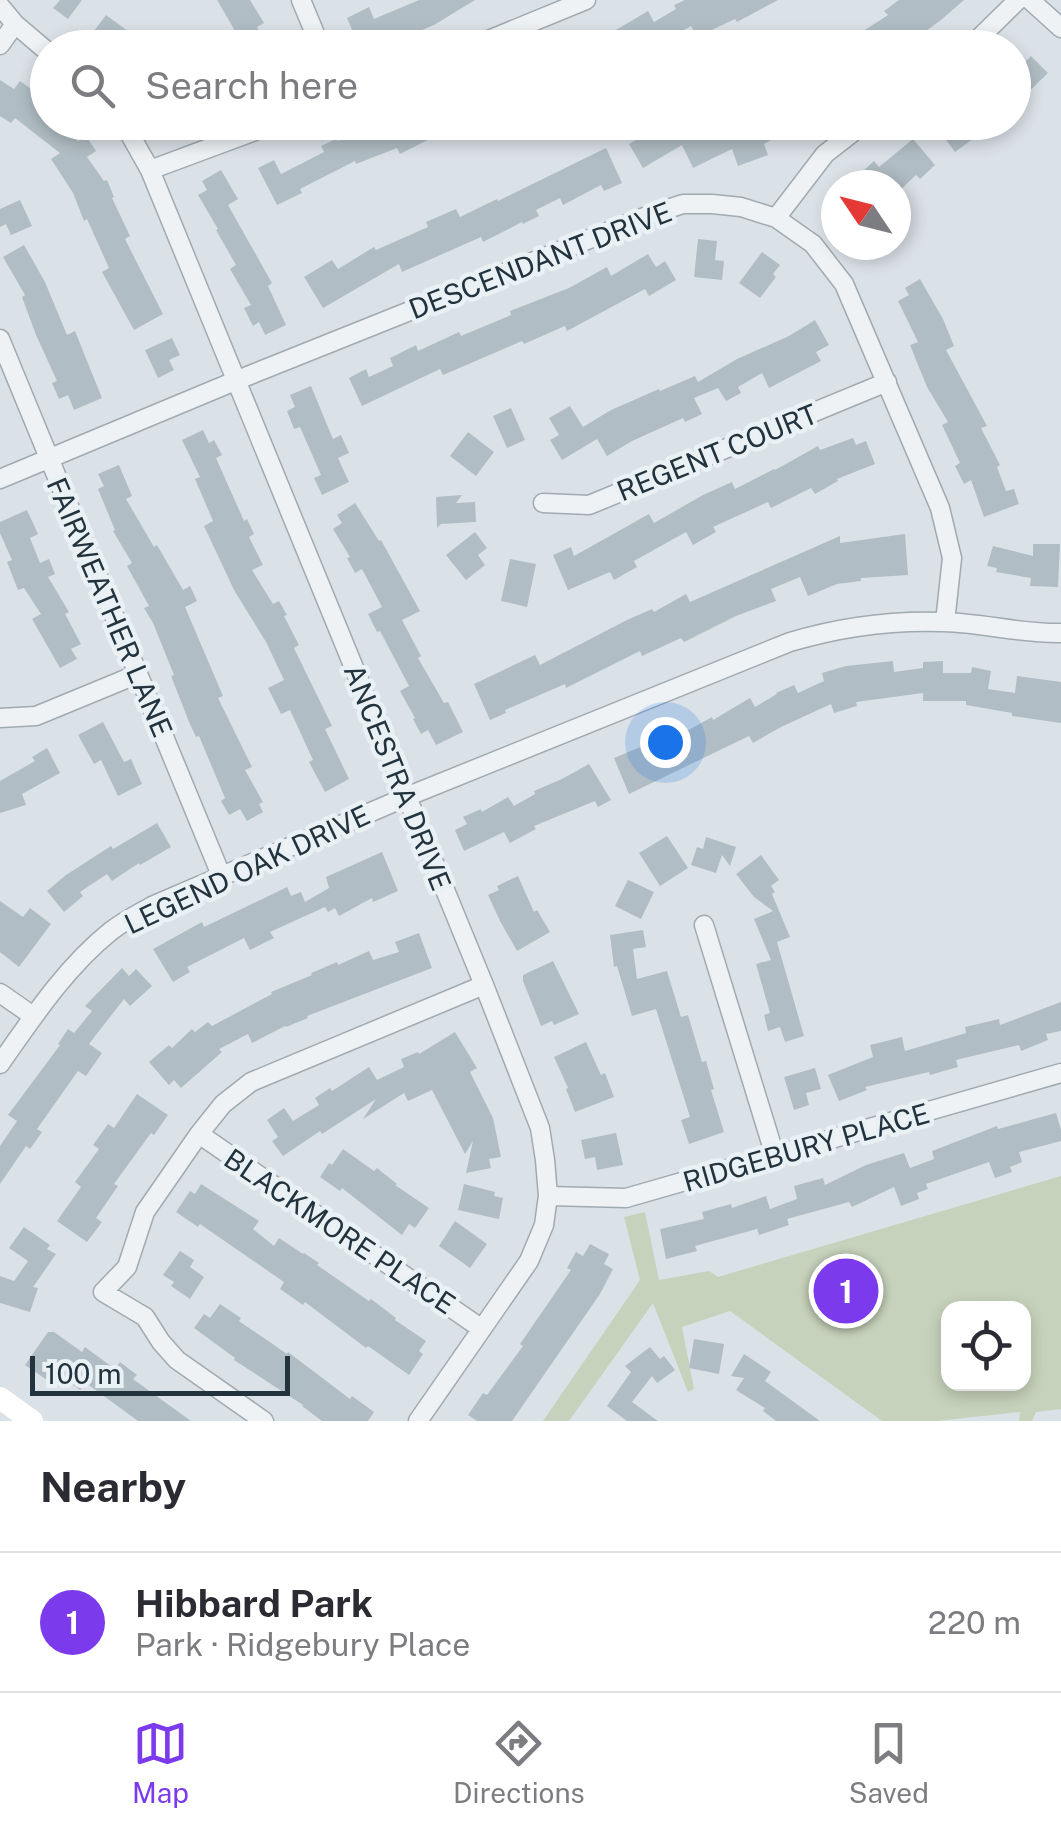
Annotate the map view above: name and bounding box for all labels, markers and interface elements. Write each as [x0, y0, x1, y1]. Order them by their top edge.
search box [30, 30, 1031, 140]
icon: search [65, 58, 120, 113]
text: Search here [145, 63, 358, 108]
north arrow [821, 170, 911, 260]
street label: DESCENDANT DRIVE [404, 195, 676, 325]
street label: REGENT COURT [612, 397, 822, 507]
street label: FAIRWEATHER LANE [40, 472, 180, 742]
street label: ANCESTRA DRIVE [338, 659, 458, 895]
your location [640, 717, 691, 768]
street label: LEGEND OAK DRIVE [119, 798, 375, 940]
street label: RIDGEBURY PLACE [679, 1096, 933, 1198]
street label: BLACKMORE PLACE [218, 1141, 462, 1321]
pin: 1 [814, 1254, 878, 1328]
map controls [941, 1301, 1031, 1391]
button: locate [941, 1301, 1031, 1391]
scale bar [30, 1351, 290, 1396]
text: 100 m [45, 1357, 122, 1390]
text: Nearby [40, 1462, 186, 1511]
text: Hibbard Park [135, 1581, 373, 1626]
text: 1 [66, 1604, 79, 1641]
text: 220 m [928, 1604, 1021, 1641]
text: Park · Ridgebury Place [135, 1626, 470, 1663]
tab: Map [132, 1716, 189, 1809]
tab: Directions [453, 1716, 585, 1809]
tab: Saved [849, 1716, 929, 1809]

